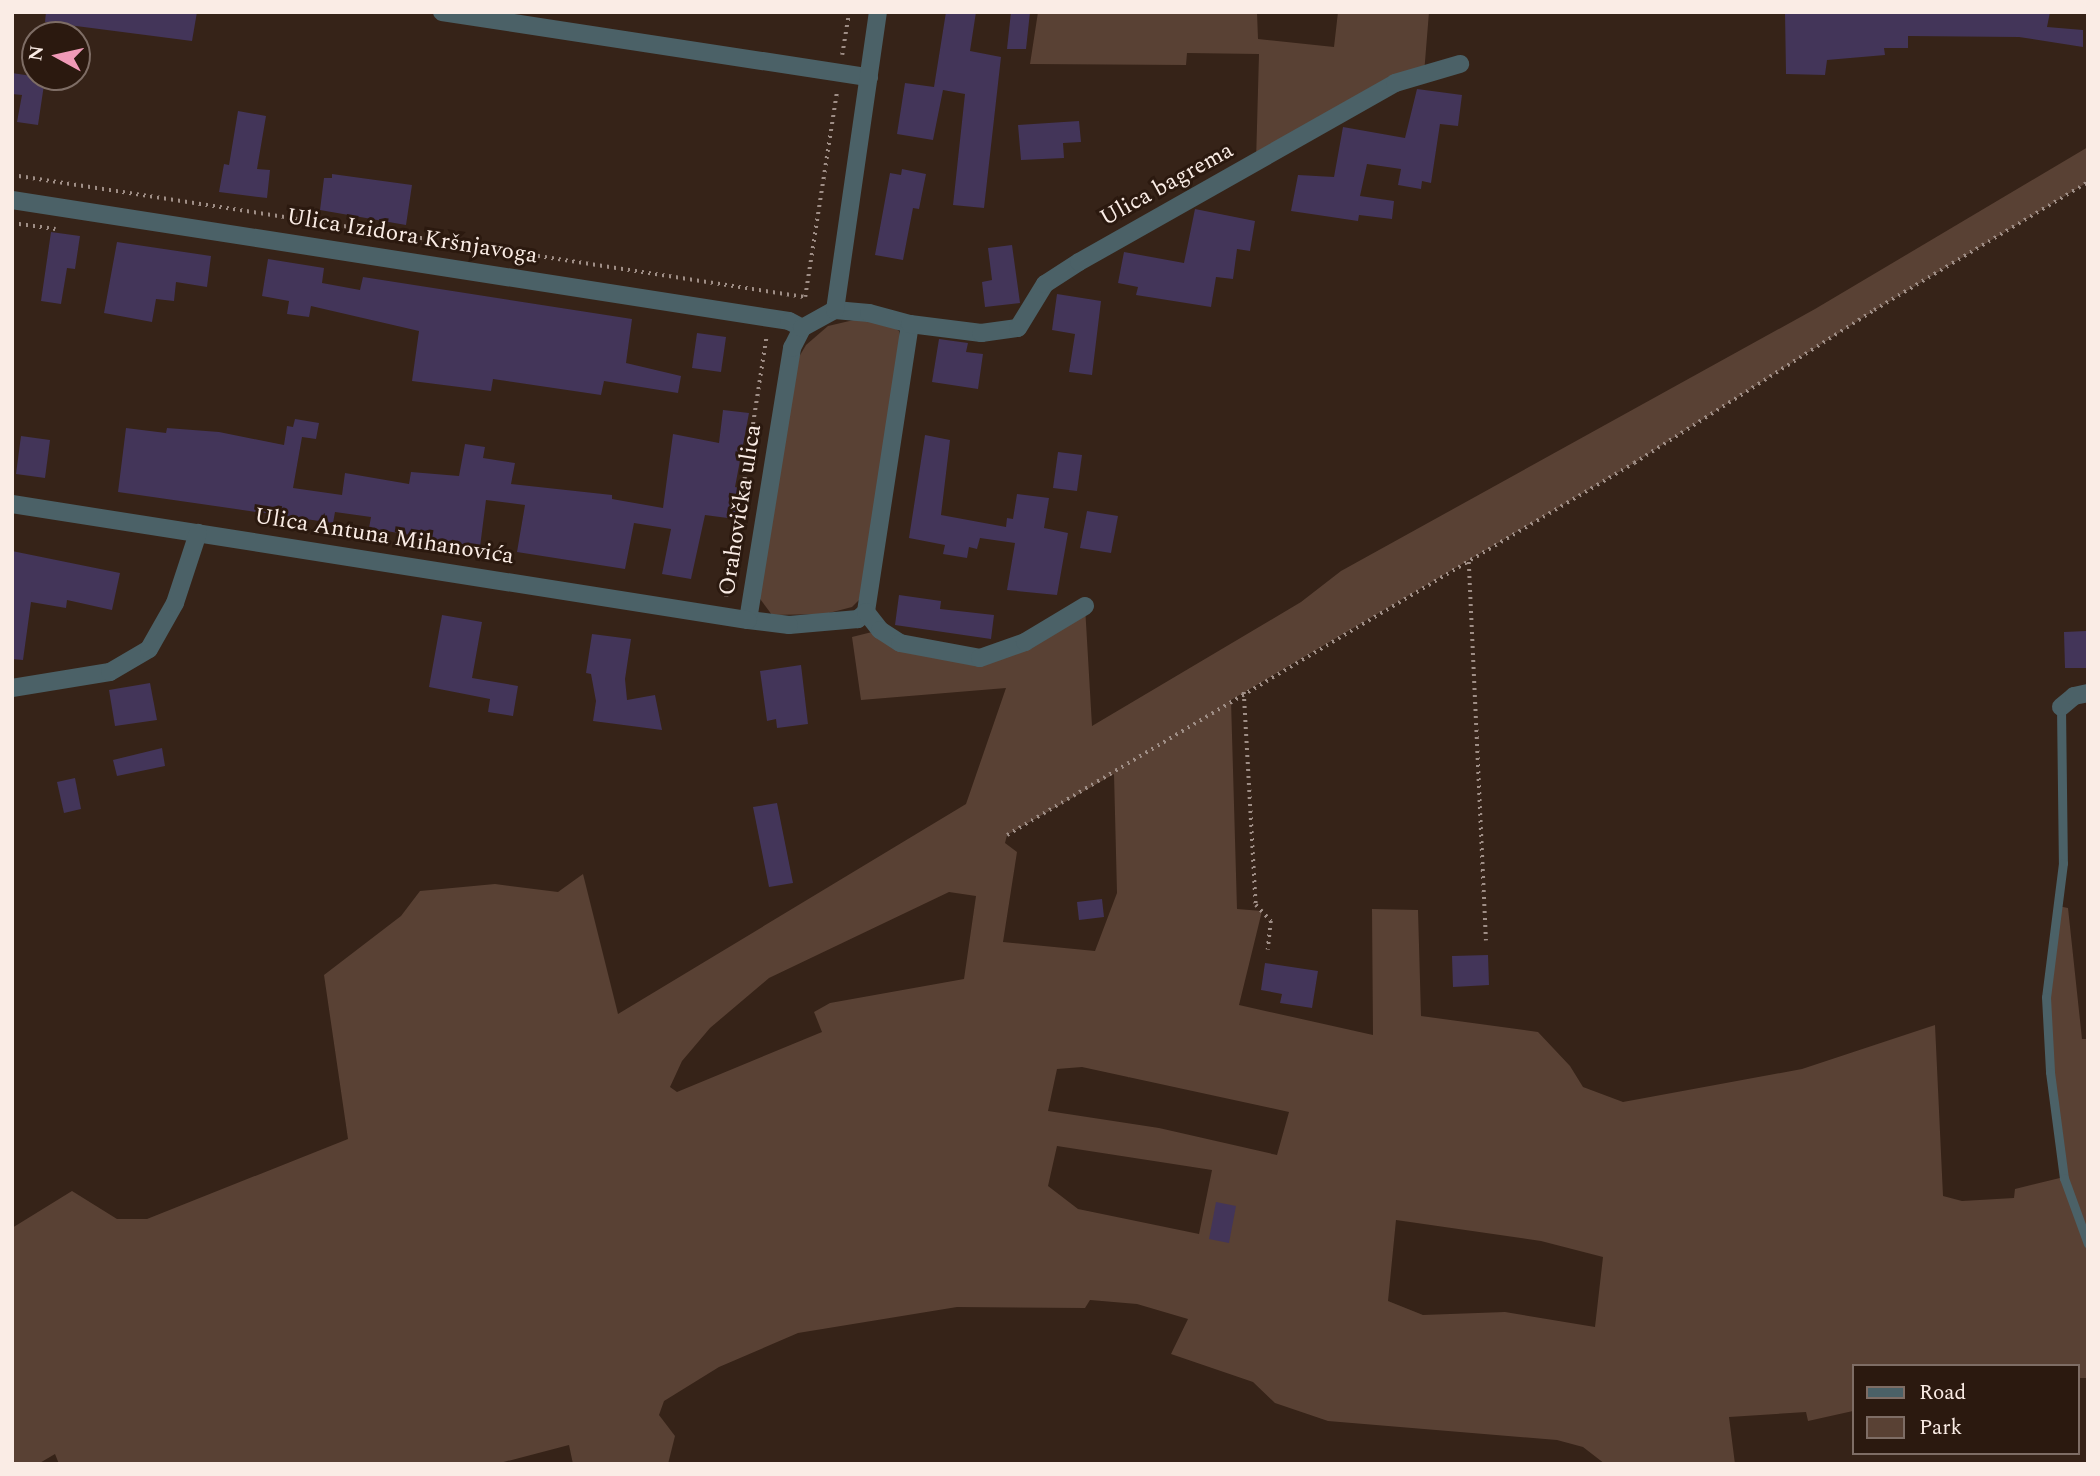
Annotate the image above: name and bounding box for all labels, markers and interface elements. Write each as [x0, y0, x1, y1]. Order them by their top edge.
north arrow [21, 21, 91, 91]
text: N [21, 44, 52, 63]
street label: Ulica bagrema [1096, 137, 1238, 233]
street label: Ulica Izidora Kršnjavoga [285, 204, 539, 270]
street label: Orahovička ulica [714, 423, 768, 597]
street label: Ulica Antuna Mihanovića [252, 503, 516, 571]
legend [1852, 1364, 2079, 1455]
text: Road [1919, 1377, 1966, 1409]
text: Park [1919, 1412, 1962, 1444]

